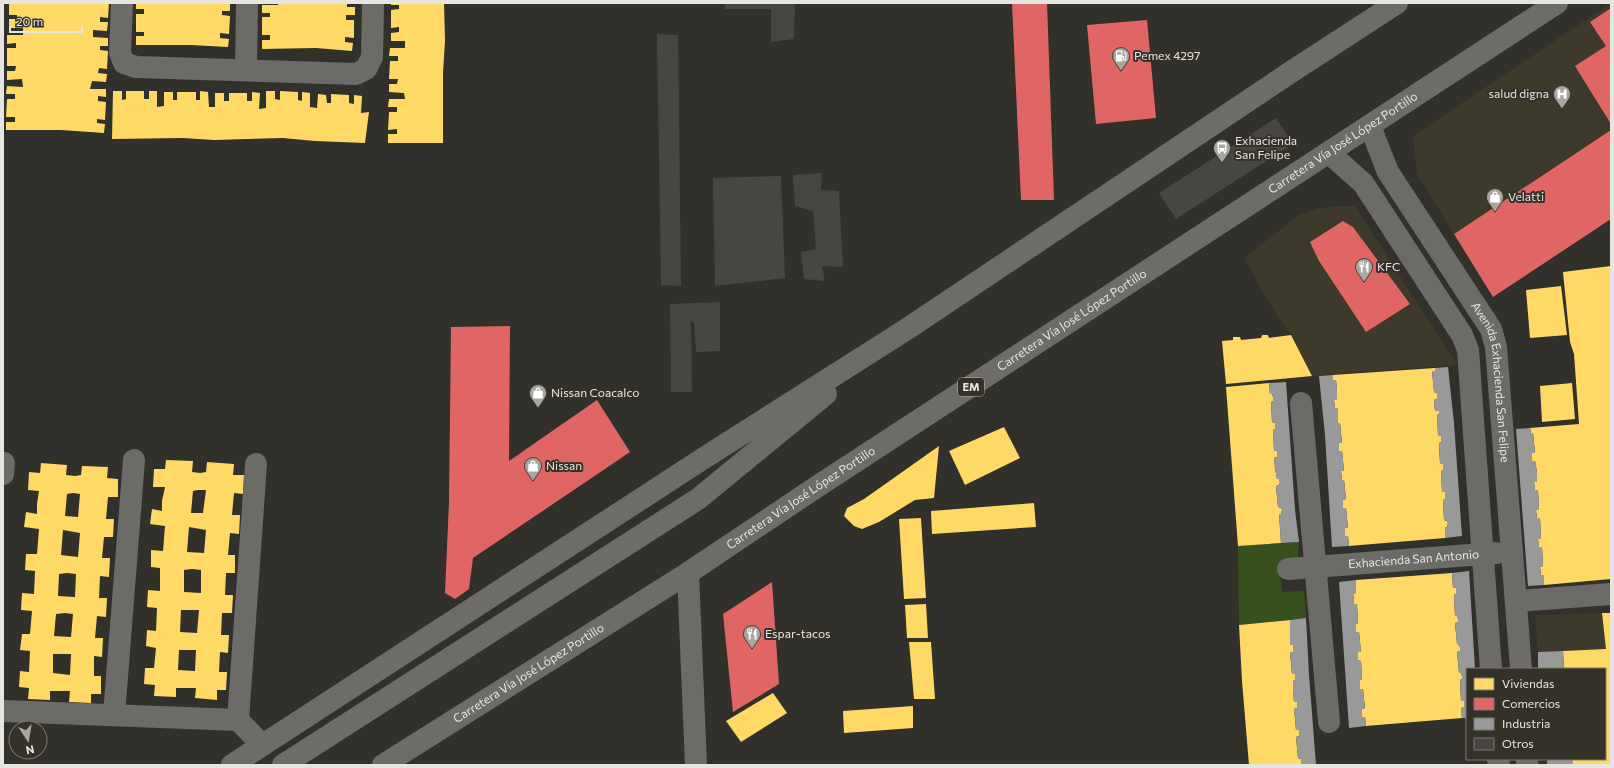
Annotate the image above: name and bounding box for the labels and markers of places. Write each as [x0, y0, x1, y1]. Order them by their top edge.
fuel station icon: Pemex 4297 [1111, 46, 1131, 71]
place label: Pemex 4297 [1134, 48, 1200, 62]
hospital icon: salud digna [1552, 84, 1572, 109]
place label: salud digna [1489, 86, 1549, 100]
place label: Exhacienda San Felipe [1235, 133, 1297, 161]
bus stop icon: Exhacienda San Felipe [1212, 138, 1232, 163]
shop icon: Velatti [1485, 187, 1505, 212]
place label: Velatti [1508, 189, 1544, 203]
restaurant icon: KFC [1354, 257, 1374, 282]
place label: KFC [1377, 259, 1400, 273]
shop icon: Nissan Coacalco [528, 383, 548, 408]
place label: Nissan Coacalco [551, 385, 640, 399]
shop icon: Nissan [523, 456, 543, 481]
place label: Nissan [546, 458, 582, 472]
restaurant icon: Espar-tacos [742, 624, 762, 649]
place label: Espar-tacos [765, 626, 830, 640]

